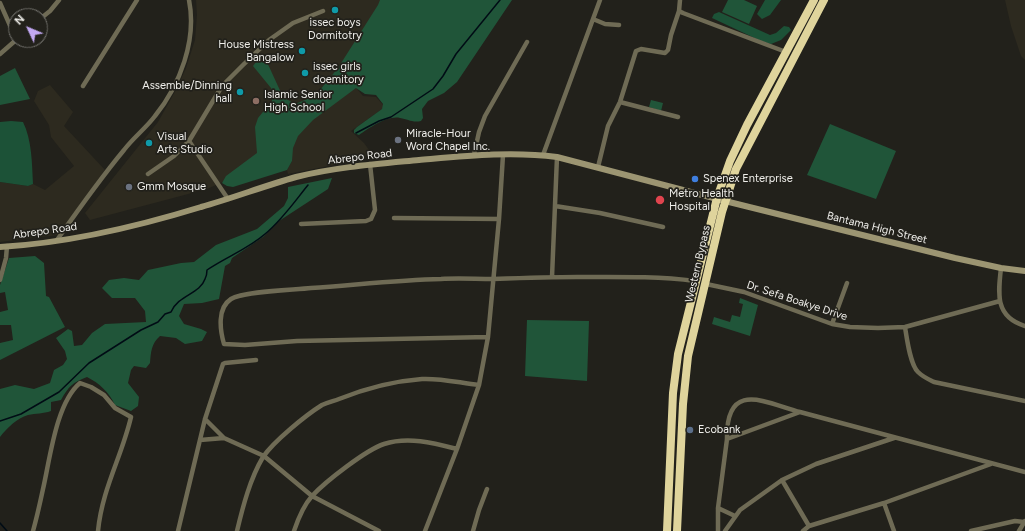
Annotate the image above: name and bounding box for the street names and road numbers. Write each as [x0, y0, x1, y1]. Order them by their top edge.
street label: Abrepo Road [327, 147, 393, 167]
street label: Bantama High Street [826, 209, 928, 247]
street label: Abrepo Road [12, 220, 78, 242]
street label: Western Bypass [683, 224, 713, 304]
street label: Dr. Sefa Boakye Drive [745, 278, 849, 324]

